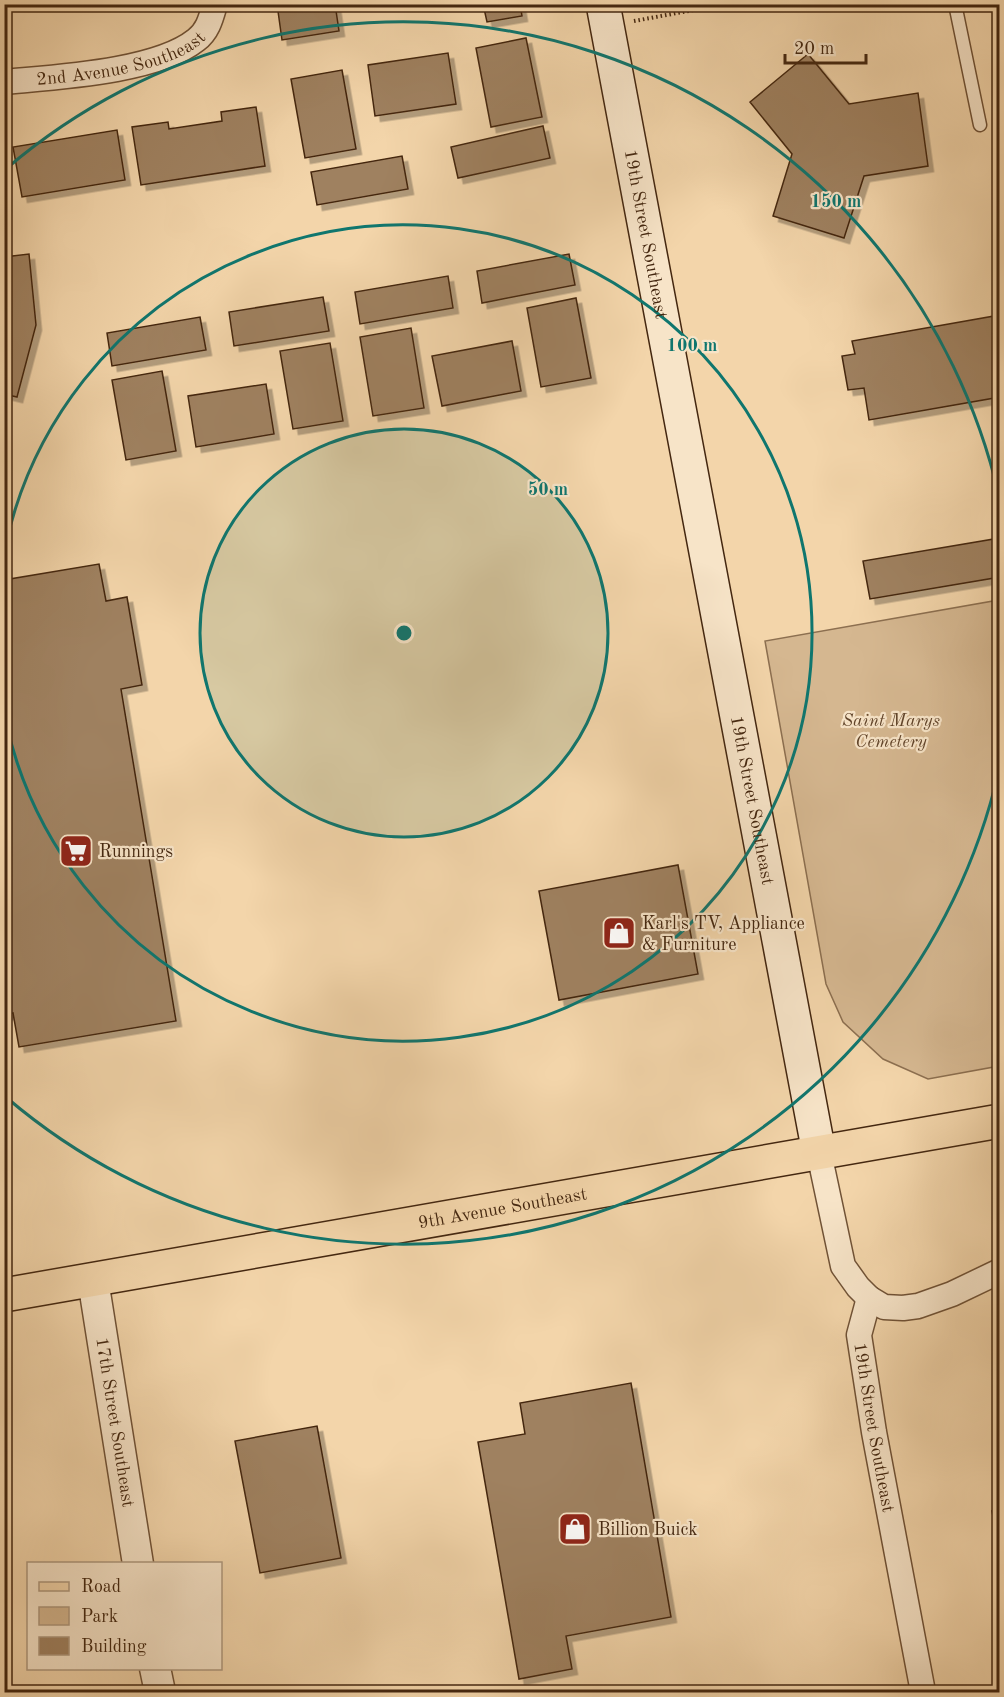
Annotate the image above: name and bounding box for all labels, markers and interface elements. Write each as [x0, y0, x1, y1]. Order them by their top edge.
scale bar [785, 27, 866, 65]
street label: 2nd Avenue Southeast [36, 29, 209, 89]
text: 20 m [794, 40, 834, 58]
street label: 19th Street Southeast [621, 148, 670, 320]
text: 150 m [811, 193, 861, 211]
text: 100 m [667, 337, 717, 355]
text: 50 m [528, 481, 568, 499]
centre of rings [394, 623, 414, 643]
park label: Saint Marys Cemetery [842, 712, 941, 751]
street label: 19th Street Southeast [727, 714, 776, 886]
supermarket icon: Runnings [58, 833, 94, 869]
place label: Runnings [99, 843, 173, 861]
shop icon: Karl's TV, Appliance & Furniture [601, 915, 637, 951]
place label: Karl's TV, Appliance & Furniture [642, 915, 805, 954]
street label: 9th Avenue Southeast [417, 1185, 588, 1232]
street label: 17th Street Southeast [92, 1336, 137, 1509]
street label: 19th Street Southeast [850, 1341, 897, 1514]
shop icon: Billion Buick [557, 1511, 593, 1547]
place label: Billion Buick [598, 1521, 698, 1539]
legend [27, 1562, 222, 1670]
text: Road [81, 1578, 121, 1596]
text: Park [81, 1608, 118, 1626]
text: Building [81, 1638, 147, 1656]

